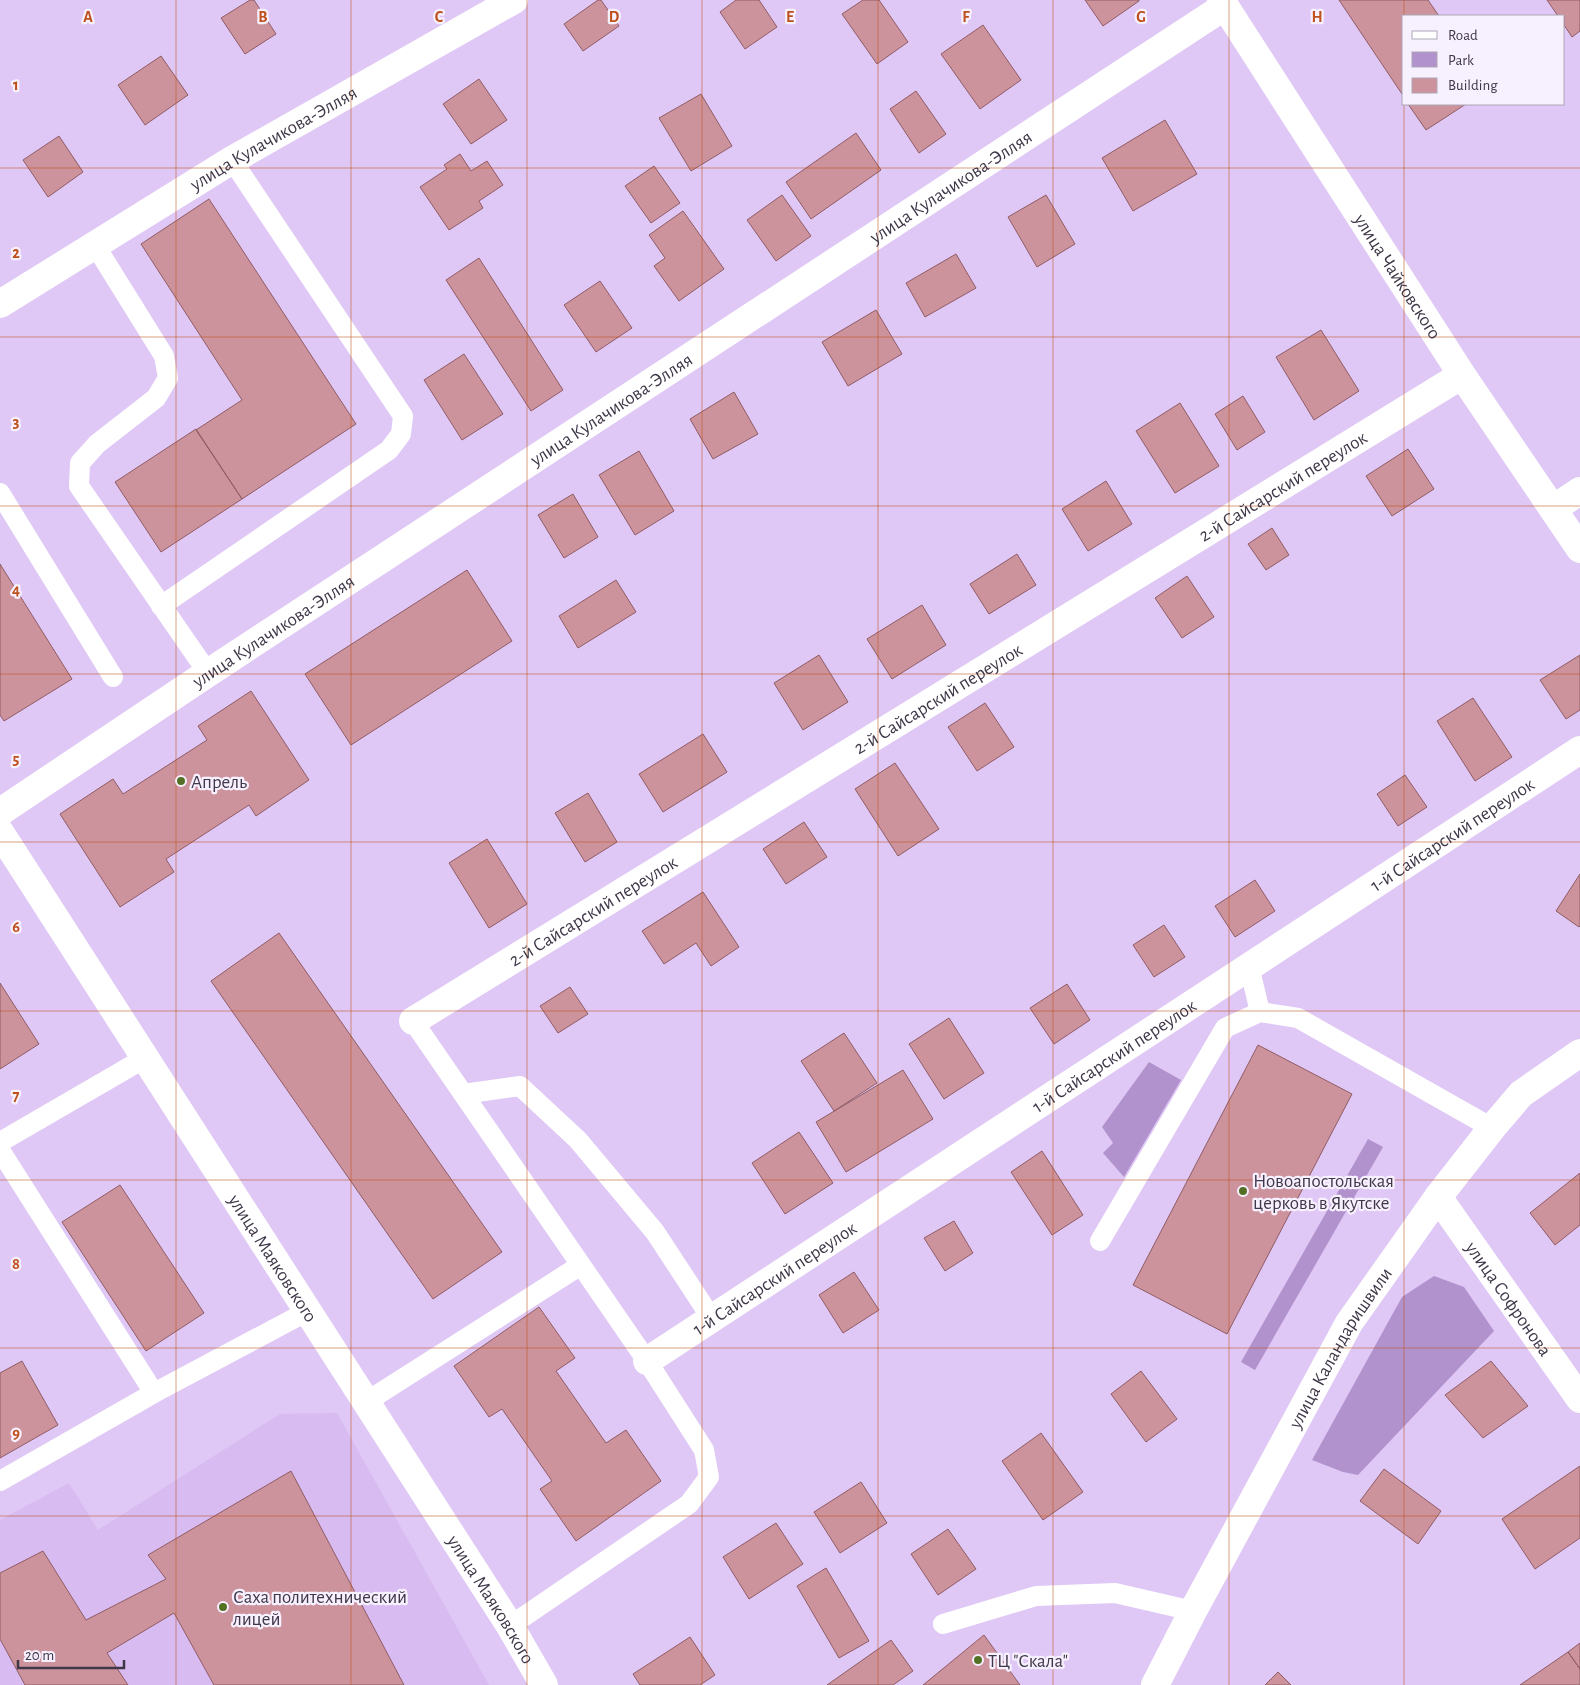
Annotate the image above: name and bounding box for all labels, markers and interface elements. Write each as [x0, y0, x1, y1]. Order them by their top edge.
text: A [83, 9, 93, 25]
text: B [258, 9, 268, 25]
text: C [435, 9, 444, 25]
text: D [609, 9, 620, 25]
text: E [786, 9, 794, 25]
text: F [962, 9, 970, 25]
text: G [1136, 9, 1146, 25]
text: H [1311, 9, 1323, 25]
legend [1402, 15, 1565, 105]
text: Road [1448, 28, 1478, 43]
text: Park [1448, 53, 1474, 68]
text: 1 [13, 77, 19, 93]
text: Building [1448, 78, 1498, 93]
street label: улица Кулачикова-Элляя [186, 83, 361, 195]
street label: улица Кулачикова-Элляя [866, 127, 1036, 248]
street label: улица Чайковского [1350, 210, 1444, 343]
text: 2 [12, 245, 20, 261]
street label: улица Кулачикова-Элляя [526, 350, 696, 470]
text: 3 [13, 414, 20, 430]
street label: 2-й Сайсарский переулок [1196, 428, 1371, 546]
street label: улица Кулачикова-Элляя [189, 572, 358, 692]
text: 4 [12, 582, 20, 598]
street label: 2-й Сайсарский переулок [851, 640, 1026, 758]
text: 5 [13, 751, 20, 767]
place label: Апрель [191, 773, 247, 792]
marker: Апрель [175, 775, 187, 787]
street label: 1-й Сайсарский переулок [1367, 775, 1538, 896]
street label: 2-й Сайсарский переулок [506, 853, 681, 970]
text: 6 [12, 919, 20, 935]
street label: 1-й Сайсарский переулок [1029, 996, 1200, 1117]
text: 7 [13, 1088, 20, 1104]
place label: Новоапостольская церковь в Якутске [1253, 1172, 1394, 1213]
marker: Новоапостольская церковь в Якутске [1237, 1185, 1249, 1197]
street label: улица Маяковского [224, 1190, 320, 1326]
street label: 1-й Сайсарский переулок [690, 1218, 860, 1339]
street label: улица Софронова [1461, 1238, 1555, 1360]
text: 8 [12, 1256, 20, 1272]
street label: улица Каландаришвили [1285, 1264, 1396, 1433]
text: 9 [12, 1425, 20, 1441]
street label: улица Маяковского [443, 1531, 537, 1667]
place label: Саха политехнический лицей [233, 1588, 407, 1629]
marker: Саха политехнический лицей [217, 1601, 229, 1613]
scale bar [18, 1638, 124, 1670]
text: 20 m [25, 1648, 54, 1663]
place label: ТЦ "Скала" [988, 1652, 1068, 1671]
marker: ТЦ "Скала" [972, 1654, 984, 1666]

